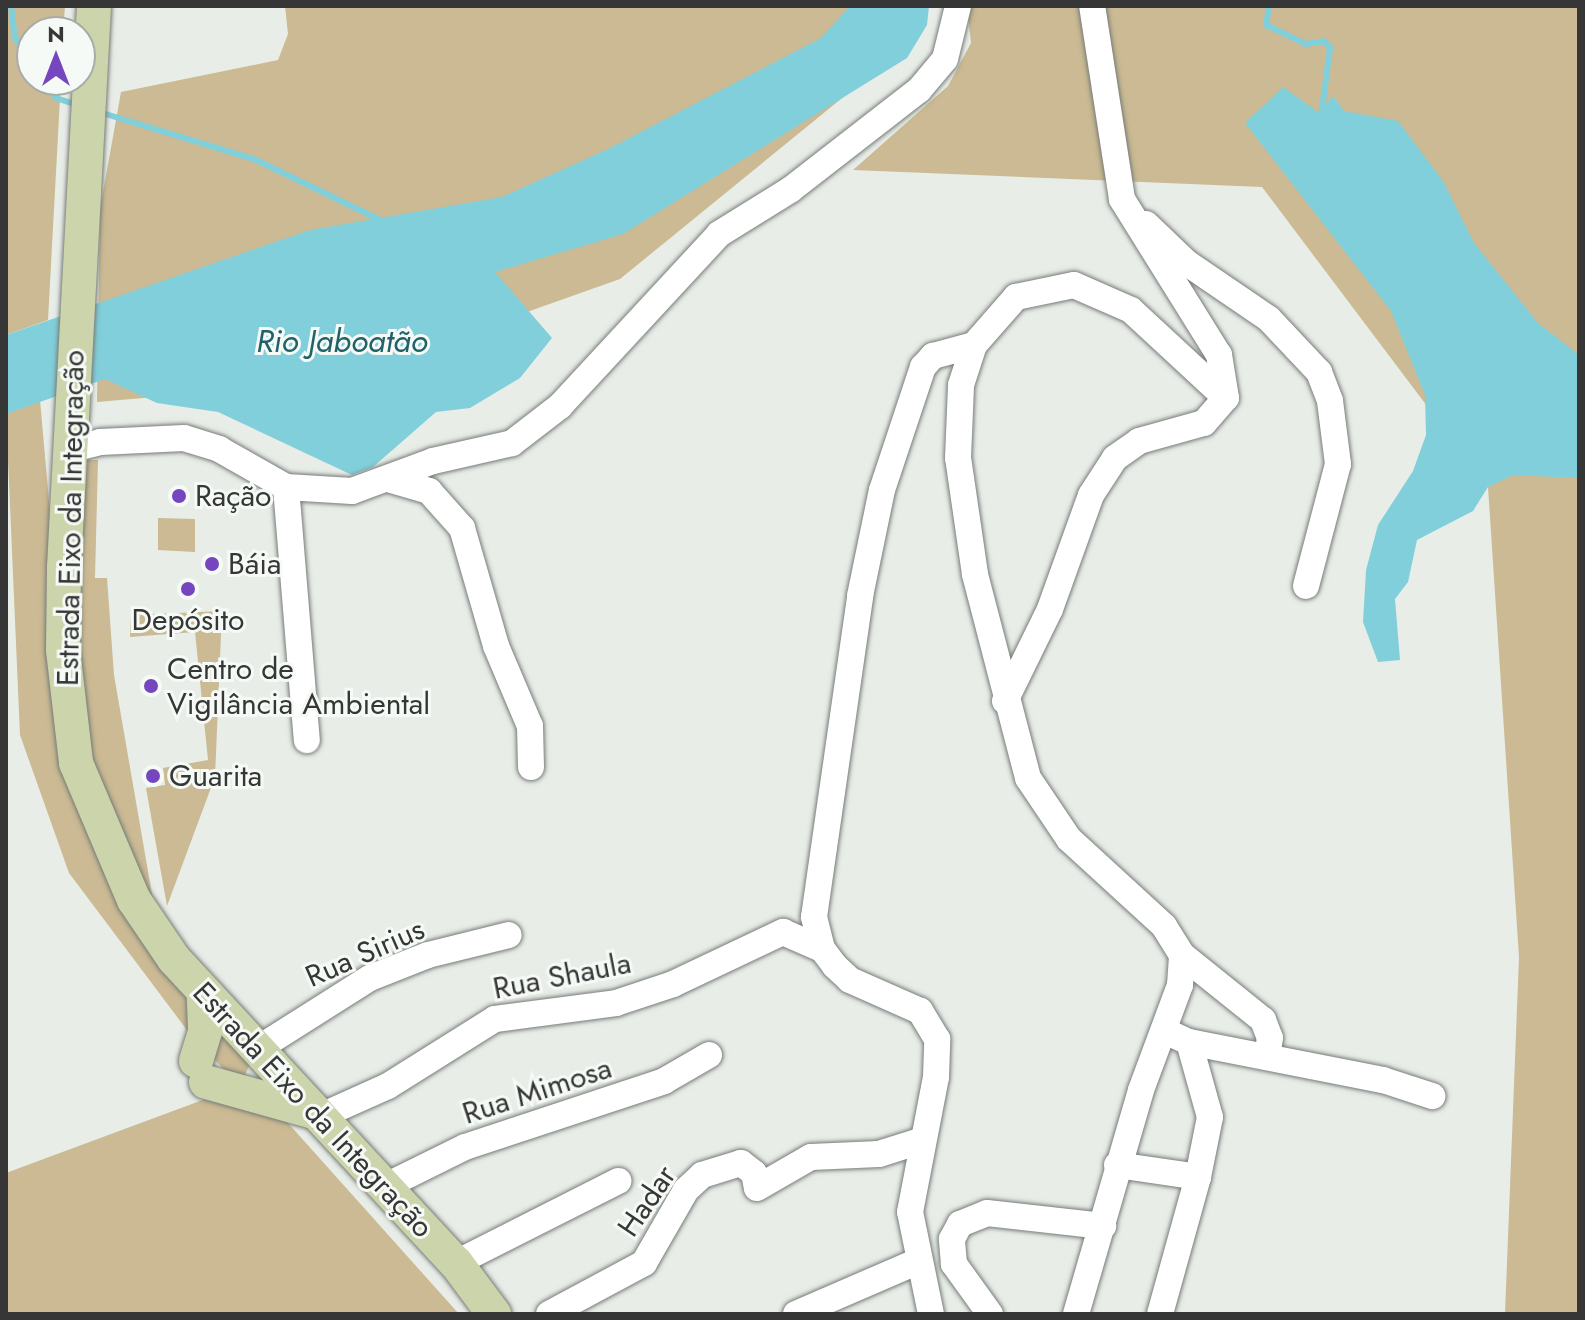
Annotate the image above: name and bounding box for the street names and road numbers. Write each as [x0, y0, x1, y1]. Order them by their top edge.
street label: Estrada Eixo da Integração [50, 350, 92, 686]
street label: Rua Sirius [300, 911, 430, 995]
street label: Rua Shaula [490, 945, 634, 1007]
street label: Estrada Eixo da Integração [185, 975, 441, 1245]
street label: Rua Mimosa [458, 1050, 616, 1132]
street label: Hadar [610, 1159, 684, 1243]

